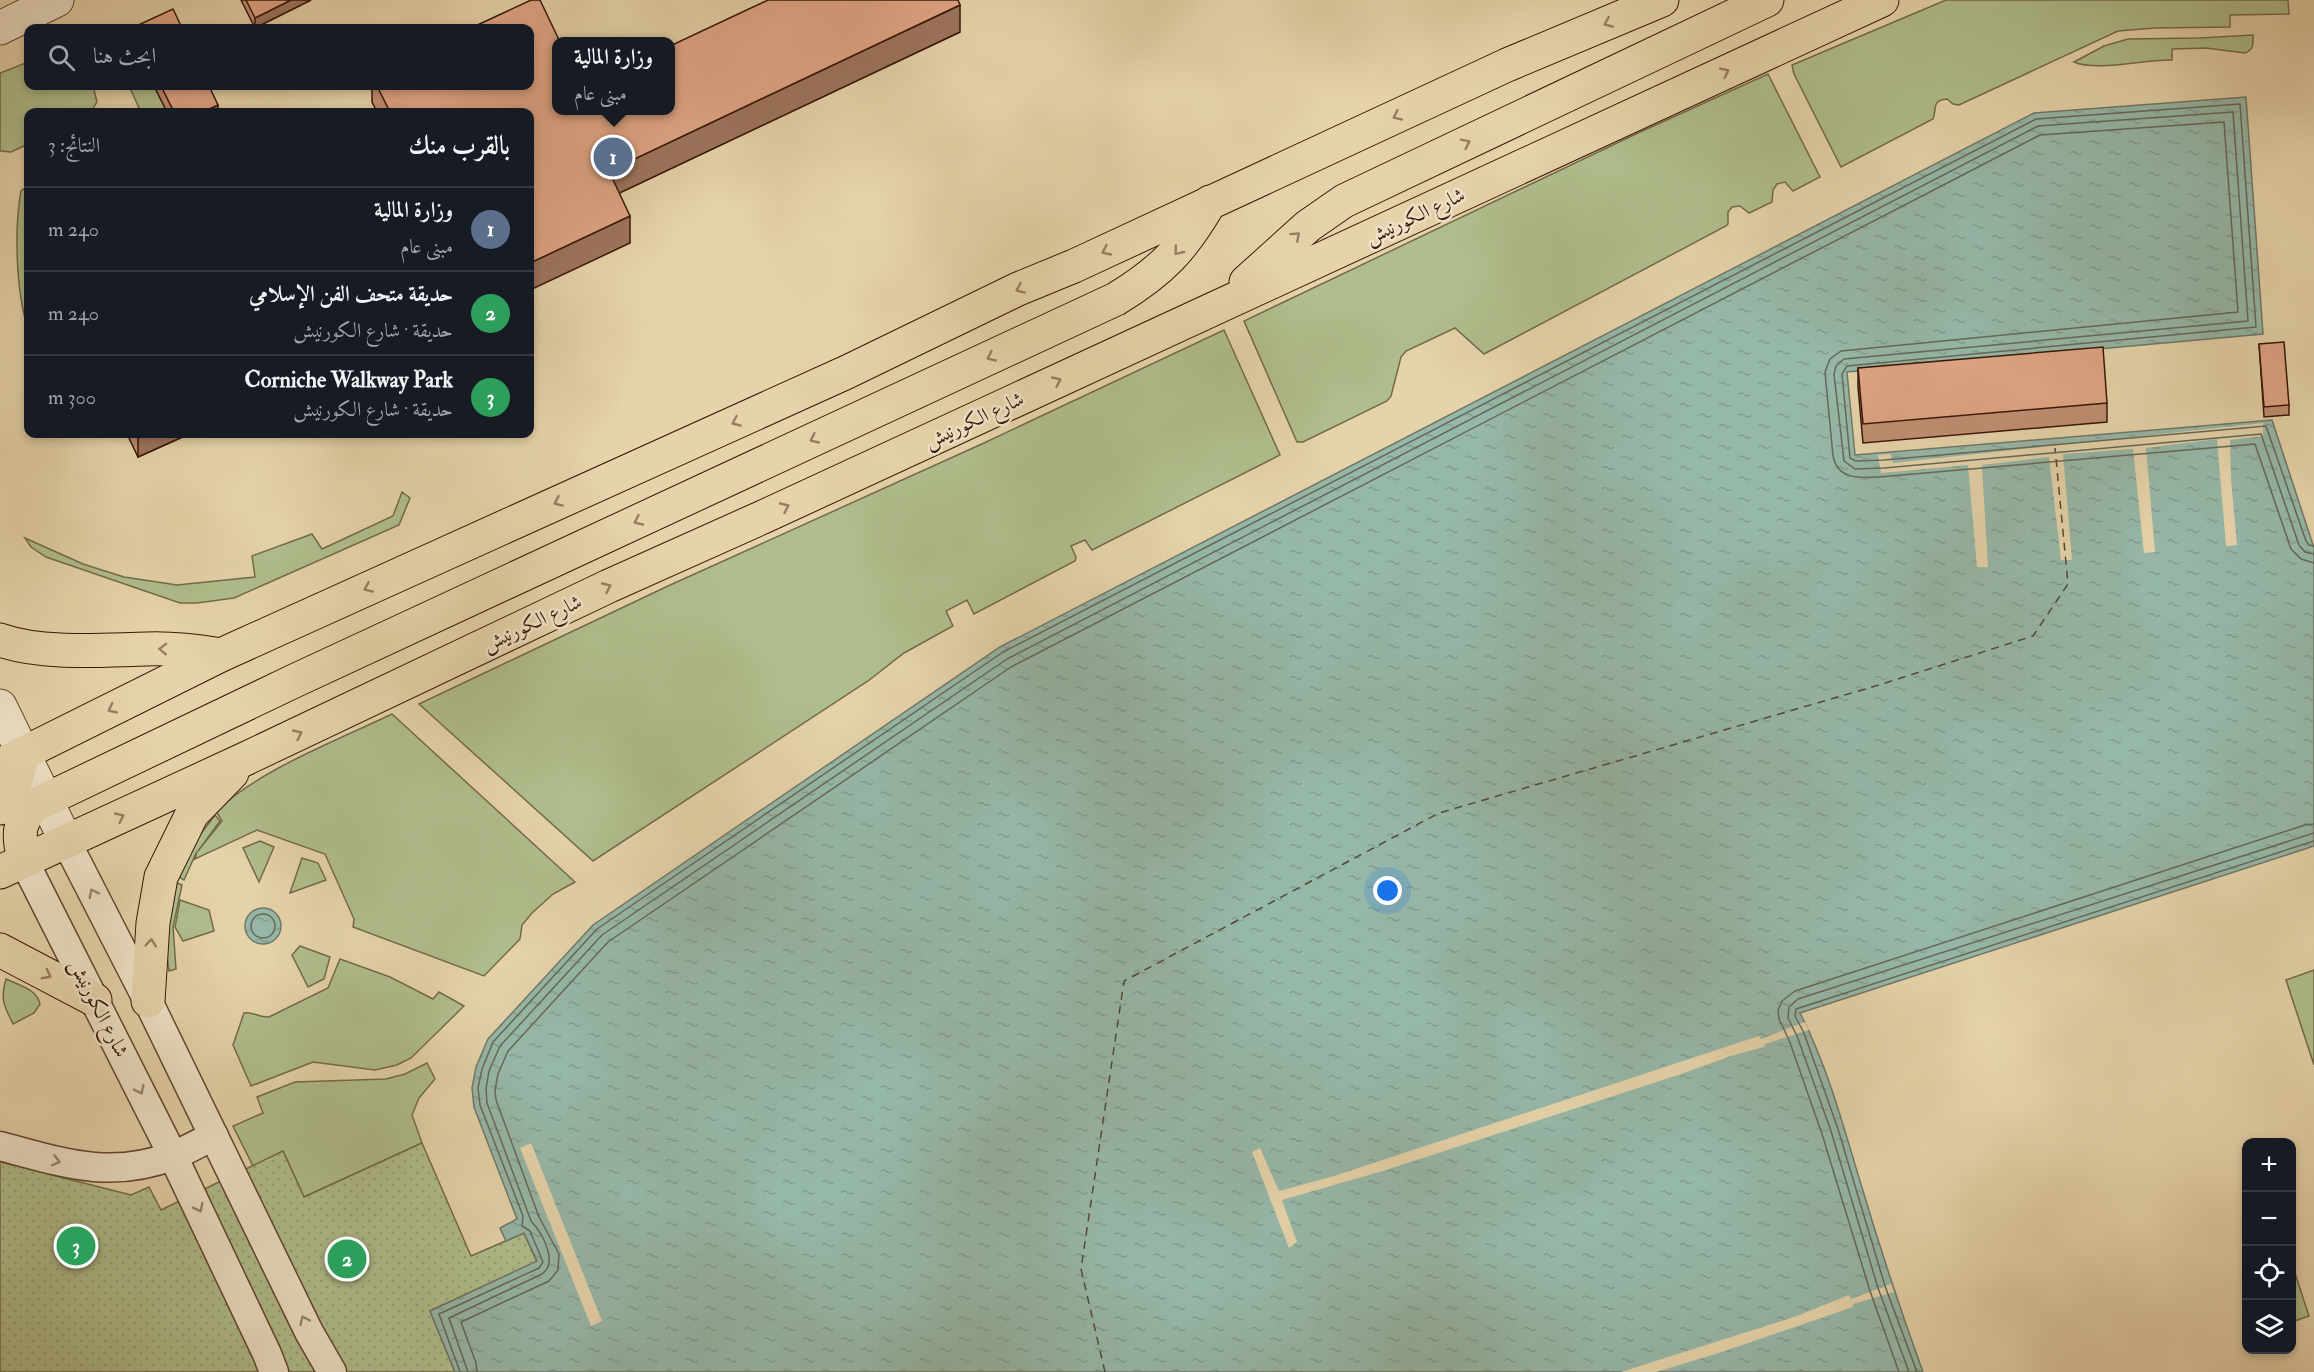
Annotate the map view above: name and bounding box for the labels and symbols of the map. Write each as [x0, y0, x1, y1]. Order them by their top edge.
one-way arrow [1604, 16, 1615, 28]
one-way arrow [1719, 68, 1730, 80]
one-way arrow [1392, 109, 1403, 121]
pin: 1 [594, 134, 632, 180]
one-way arrow [1460, 138, 1471, 150]
street label: شارع الكورنيش [1361, 182, 1471, 254]
one-way arrow [1290, 232, 1300, 243]
one-way arrow [1101, 244, 1112, 256]
one-way arrow [1174, 244, 1185, 255]
one-way arrow [1015, 281, 1026, 293]
one-way arrow [987, 349, 998, 361]
one-way arrow [1051, 376, 1062, 388]
street label: شارع الكورنيش [920, 386, 1030, 458]
one-way arrow [731, 414, 742, 426]
one-way arrow [810, 432, 821, 444]
one-way arrow [554, 494, 565, 506]
one-way arrow [778, 502, 789, 514]
one-way arrow [633, 514, 644, 526]
one-way arrow [363, 580, 374, 592]
one-way arrow [601, 583, 612, 595]
street label: شارع الكورنيش [478, 589, 588, 661]
one-way arrow [158, 643, 167, 655]
one-way arrow [108, 702, 119, 714]
one-way arrow [292, 729, 303, 741]
one-way arrow [113, 813, 124, 825]
your location [1373, 876, 1402, 905]
one-way arrow [89, 889, 100, 899]
one-way arrow [144, 938, 157, 947]
street label: شارع الكورنيش [59, 955, 134, 1064]
one-way arrow [41, 968, 52, 979]
one-way arrow [132, 1083, 144, 1094]
one-way arrow [51, 1153, 61, 1166]
one-way arrow [191, 1202, 203, 1213]
pin: 3 [56, 1224, 96, 1268]
pin: 2 [328, 1236, 366, 1282]
one-way arrow [300, 1316, 312, 1327]

